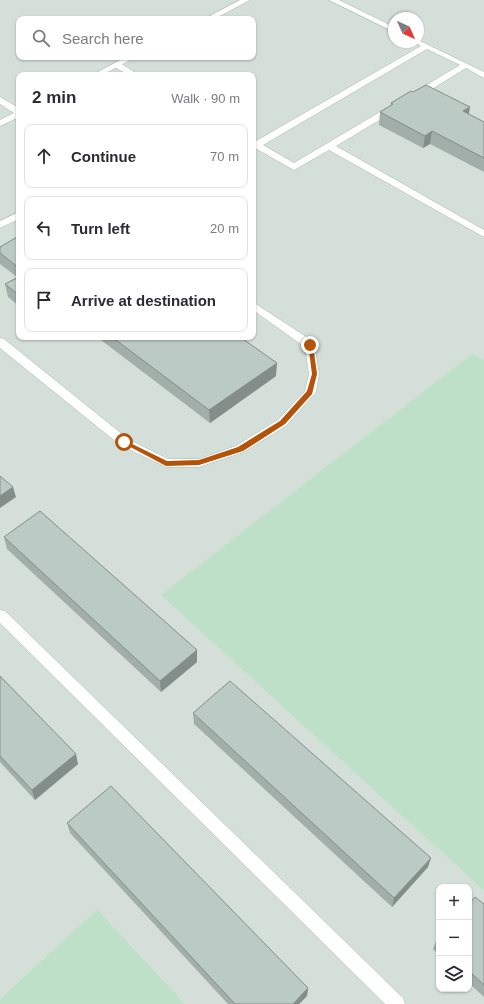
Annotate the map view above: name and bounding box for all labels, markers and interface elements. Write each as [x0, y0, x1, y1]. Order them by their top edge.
north arrow [388, 12, 424, 48]
search box [16, 16, 256, 60]
icon: search [30, 27, 52, 49]
text: Search here [62, 30, 144, 47]
text: 2 min [32, 88, 76, 107]
text: Walk · 90 m [171, 91, 240, 106]
icon: ahead [33, 145, 55, 167]
text: Continue [71, 148, 136, 165]
text: 70 m [210, 149, 239, 164]
icon: left [33, 217, 55, 239]
text: Turn left [71, 220, 130, 237]
text: 20 m [210, 221, 239, 236]
icon: arrive [33, 289, 55, 311]
text: Arrive at destination [71, 292, 216, 309]
route end [301, 336, 319, 354]
route start [115, 433, 133, 451]
map controls [436, 884, 472, 992]
button: + [436, 884, 472, 920]
button: − [436, 920, 472, 956]
button: layers [436, 956, 472, 992]

